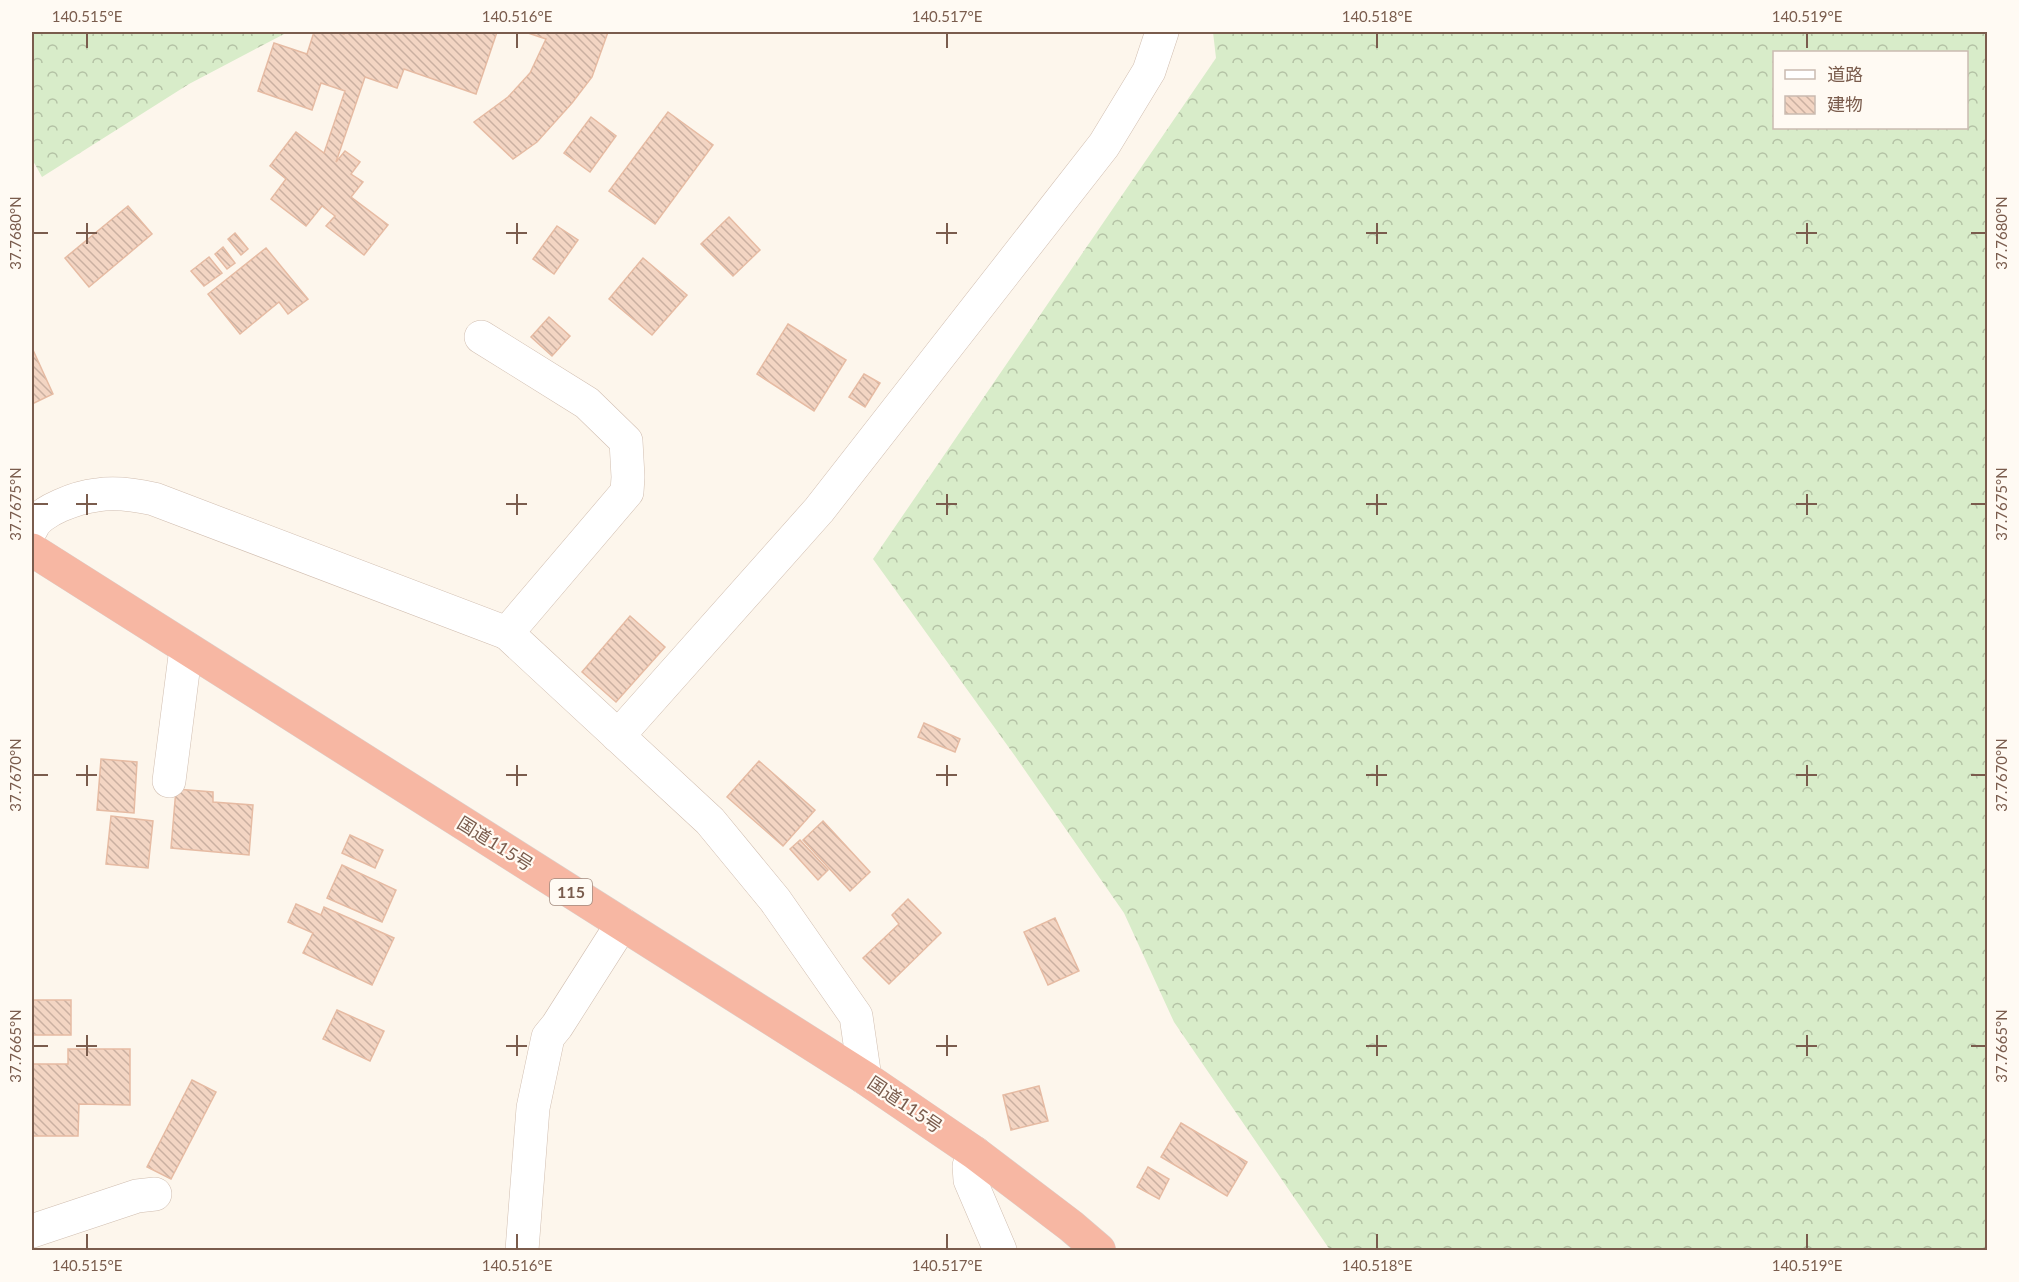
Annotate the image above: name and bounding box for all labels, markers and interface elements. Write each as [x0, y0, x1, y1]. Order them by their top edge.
text: 140.515°E [52, 7, 122, 25]
text: 140.516°E [482, 7, 552, 25]
text: 140.517°E [912, 7, 982, 25]
text: 140.518°E [1342, 7, 1412, 25]
text: 140.519°E [1772, 7, 1842, 25]
legend [1773, 51, 1968, 129]
text: 道路 [1827, 63, 1863, 85]
text: 建物 [1827, 93, 1863, 115]
text: 37.7680°N [6, 196, 24, 270]
text: 37.7680°N [1992, 196, 2010, 270]
text: 37.7675°N [6, 467, 24, 541]
text: 37.7675°N [1992, 467, 2010, 541]
text: 37.7670°N [6, 738, 24, 812]
text: 37.7670°N [1992, 738, 2010, 812]
street label: 国道115号 [454, 811, 538, 875]
road number: 115 [550, 879, 592, 905]
text: 37.7665°N [6, 1009, 24, 1083]
text: 37.7665°N [1992, 1009, 2010, 1083]
street label: 国道115号 [864, 1071, 947, 1137]
text: 140.515°E [52, 1256, 122, 1274]
text: 140.516°E [482, 1256, 552, 1274]
text: 140.517°E [912, 1256, 982, 1274]
text: 140.518°E [1342, 1256, 1412, 1274]
text: 140.519°E [1772, 1256, 1842, 1274]

